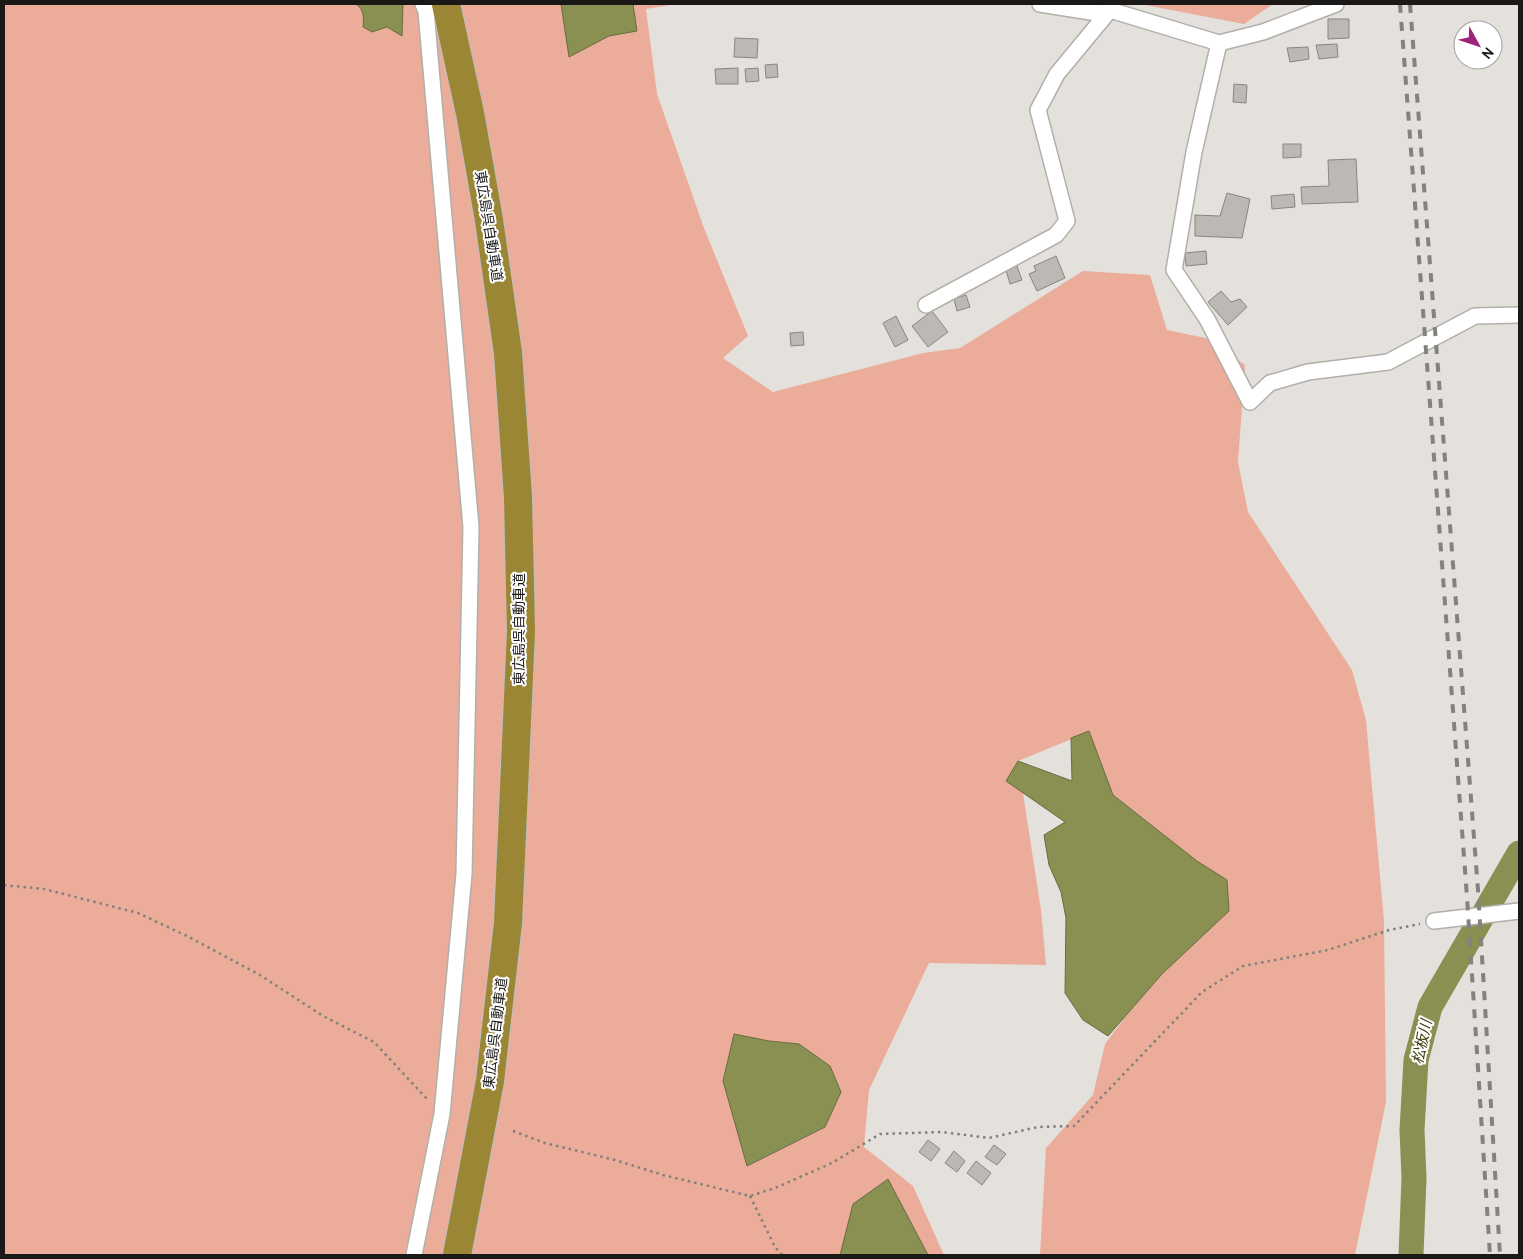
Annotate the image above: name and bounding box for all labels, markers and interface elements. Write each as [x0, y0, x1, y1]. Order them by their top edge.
north arrow [1453, 20, 1503, 70]
text: N [1477, 43, 1497, 62]
street label: 東広島呉自動車道 [470, 170, 505, 283]
street label: 東広島呉自動車道 [512, 573, 529, 685]
street label: 東広島呉自動車道 [481, 977, 512, 1090]
water label: 松板川 [1409, 1016, 1438, 1066]

